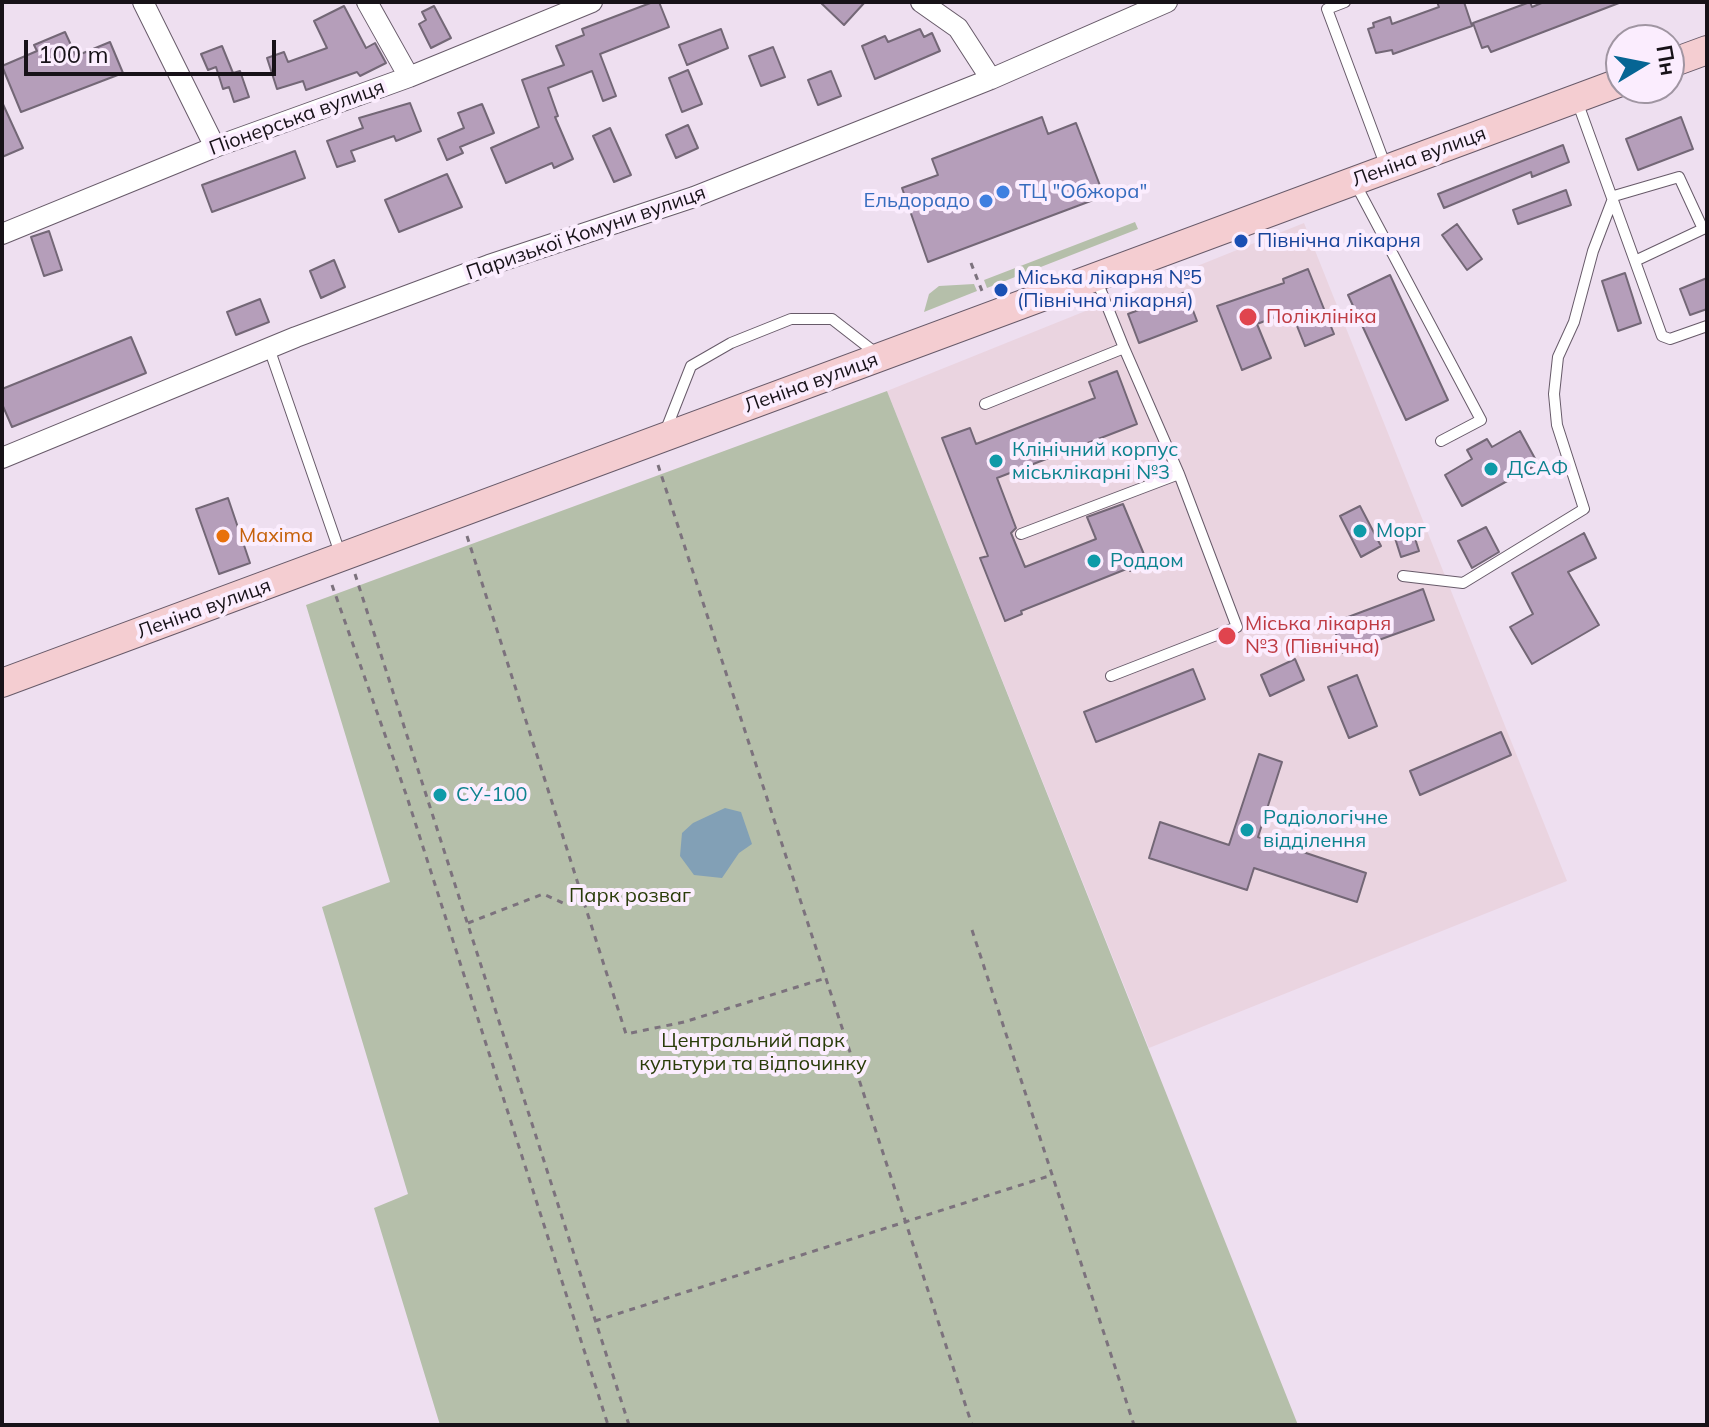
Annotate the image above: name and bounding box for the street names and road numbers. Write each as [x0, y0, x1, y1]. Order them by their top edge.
street label: Піонерська вулиця [206, 75, 388, 161]
street label: Леніна вулиця [1349, 122, 1489, 192]
street label: Паризької Комуни вулиця [463, 181, 709, 285]
street label: Леніна вулиця [741, 348, 881, 418]
street label: Леніна вулиця [134, 574, 274, 644]

